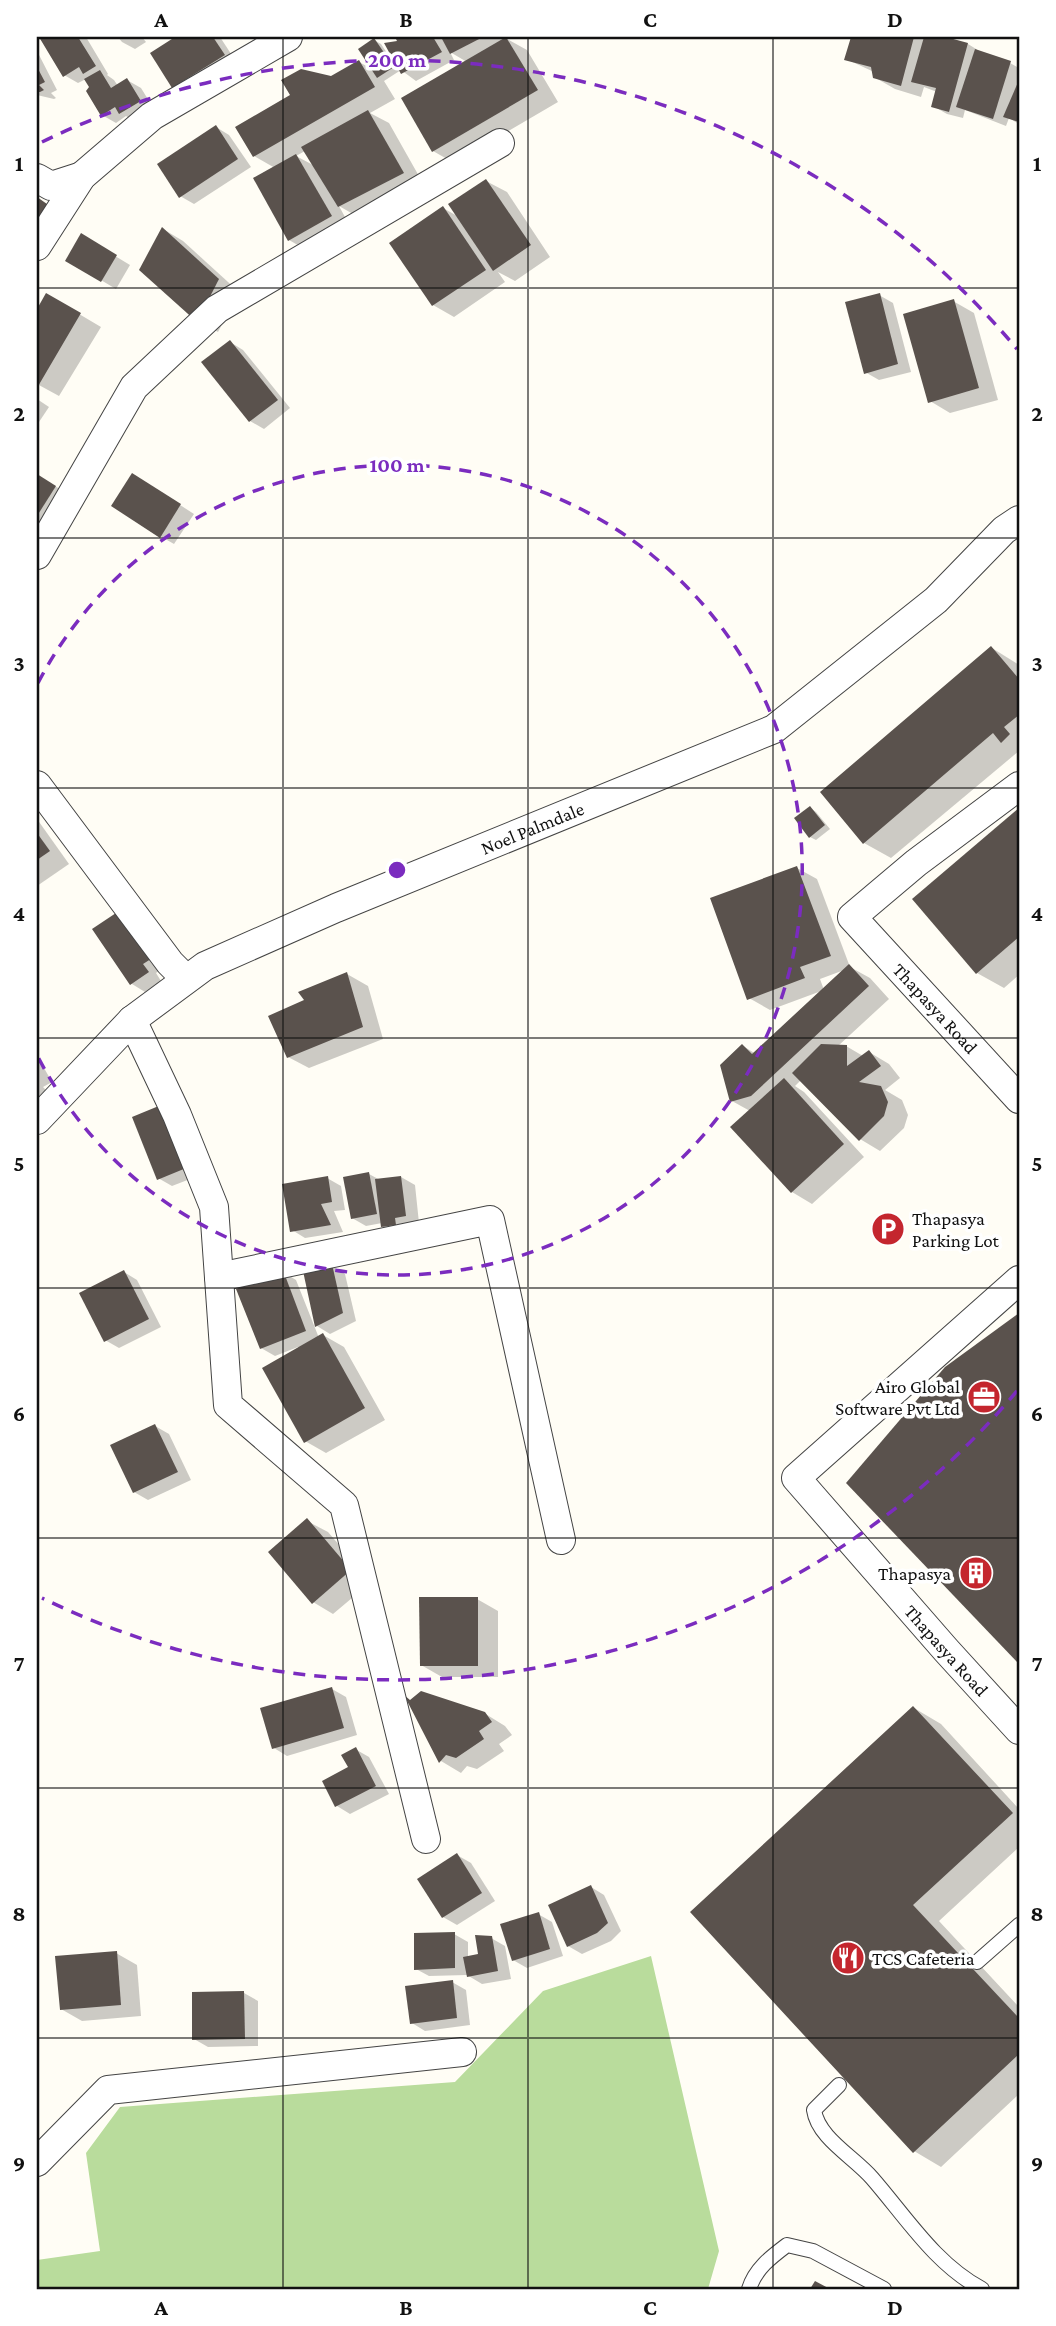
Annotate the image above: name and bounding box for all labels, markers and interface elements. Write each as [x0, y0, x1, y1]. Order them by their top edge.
text: A [153, 6, 168, 32]
text: B [399, 6, 413, 32]
text: C [643, 6, 657, 32]
text: D [887, 6, 903, 32]
text: 200 m [368, 48, 426, 72]
text: 1 [15, 150, 24, 176]
text: 1 [1033, 150, 1042, 176]
text: 2 [13, 400, 25, 426]
text: 2 [1031, 400, 1043, 426]
text: 100 m [369, 453, 425, 477]
text: 3 [13, 650, 25, 676]
text: 3 [1031, 650, 1043, 676]
street label: Noel Palmdale [478, 798, 587, 859]
centre of rings [385, 858, 409, 882]
text: 4 [13, 900, 25, 926]
text: 4 [1031, 900, 1043, 926]
street label: Thapasya Road [889, 959, 982, 1058]
text: 5 [13, 1150, 25, 1176]
text: 5 [1031, 1150, 1043, 1176]
place label: Thapasya Parking Lot [912, 1208, 1000, 1251]
parking icon: Thapasya Parking Lot [869, 1210, 907, 1248]
place label: Airo Global Software Pvt Ltd [835, 1376, 960, 1419]
office icon: Airo Global Software Pvt Ltd [965, 1378, 1003, 1416]
text: 6 [13, 1400, 25, 1426]
text: 6 [1031, 1400, 1043, 1426]
building icon: Thapasya [957, 1554, 995, 1592]
place label: Thapasya [878, 1563, 951, 1584]
street label: Thapasya Road [900, 1600, 993, 1700]
text: 7 [13, 1650, 25, 1676]
text: 7 [1031, 1650, 1043, 1676]
text: 8 [12, 1900, 26, 1926]
text: 8 [1030, 1900, 1044, 1926]
restaurant icon: TCS Cafeteria [829, 1939, 867, 1977]
place label: TCS Cafeteria [872, 1948, 975, 1969]
text: 9 [13, 2150, 25, 2176]
text: 9 [1031, 2150, 1043, 2176]
text: A [153, 2294, 168, 2320]
text: B [399, 2294, 413, 2320]
text: C [643, 2294, 657, 2320]
text: D [887, 2294, 903, 2320]

